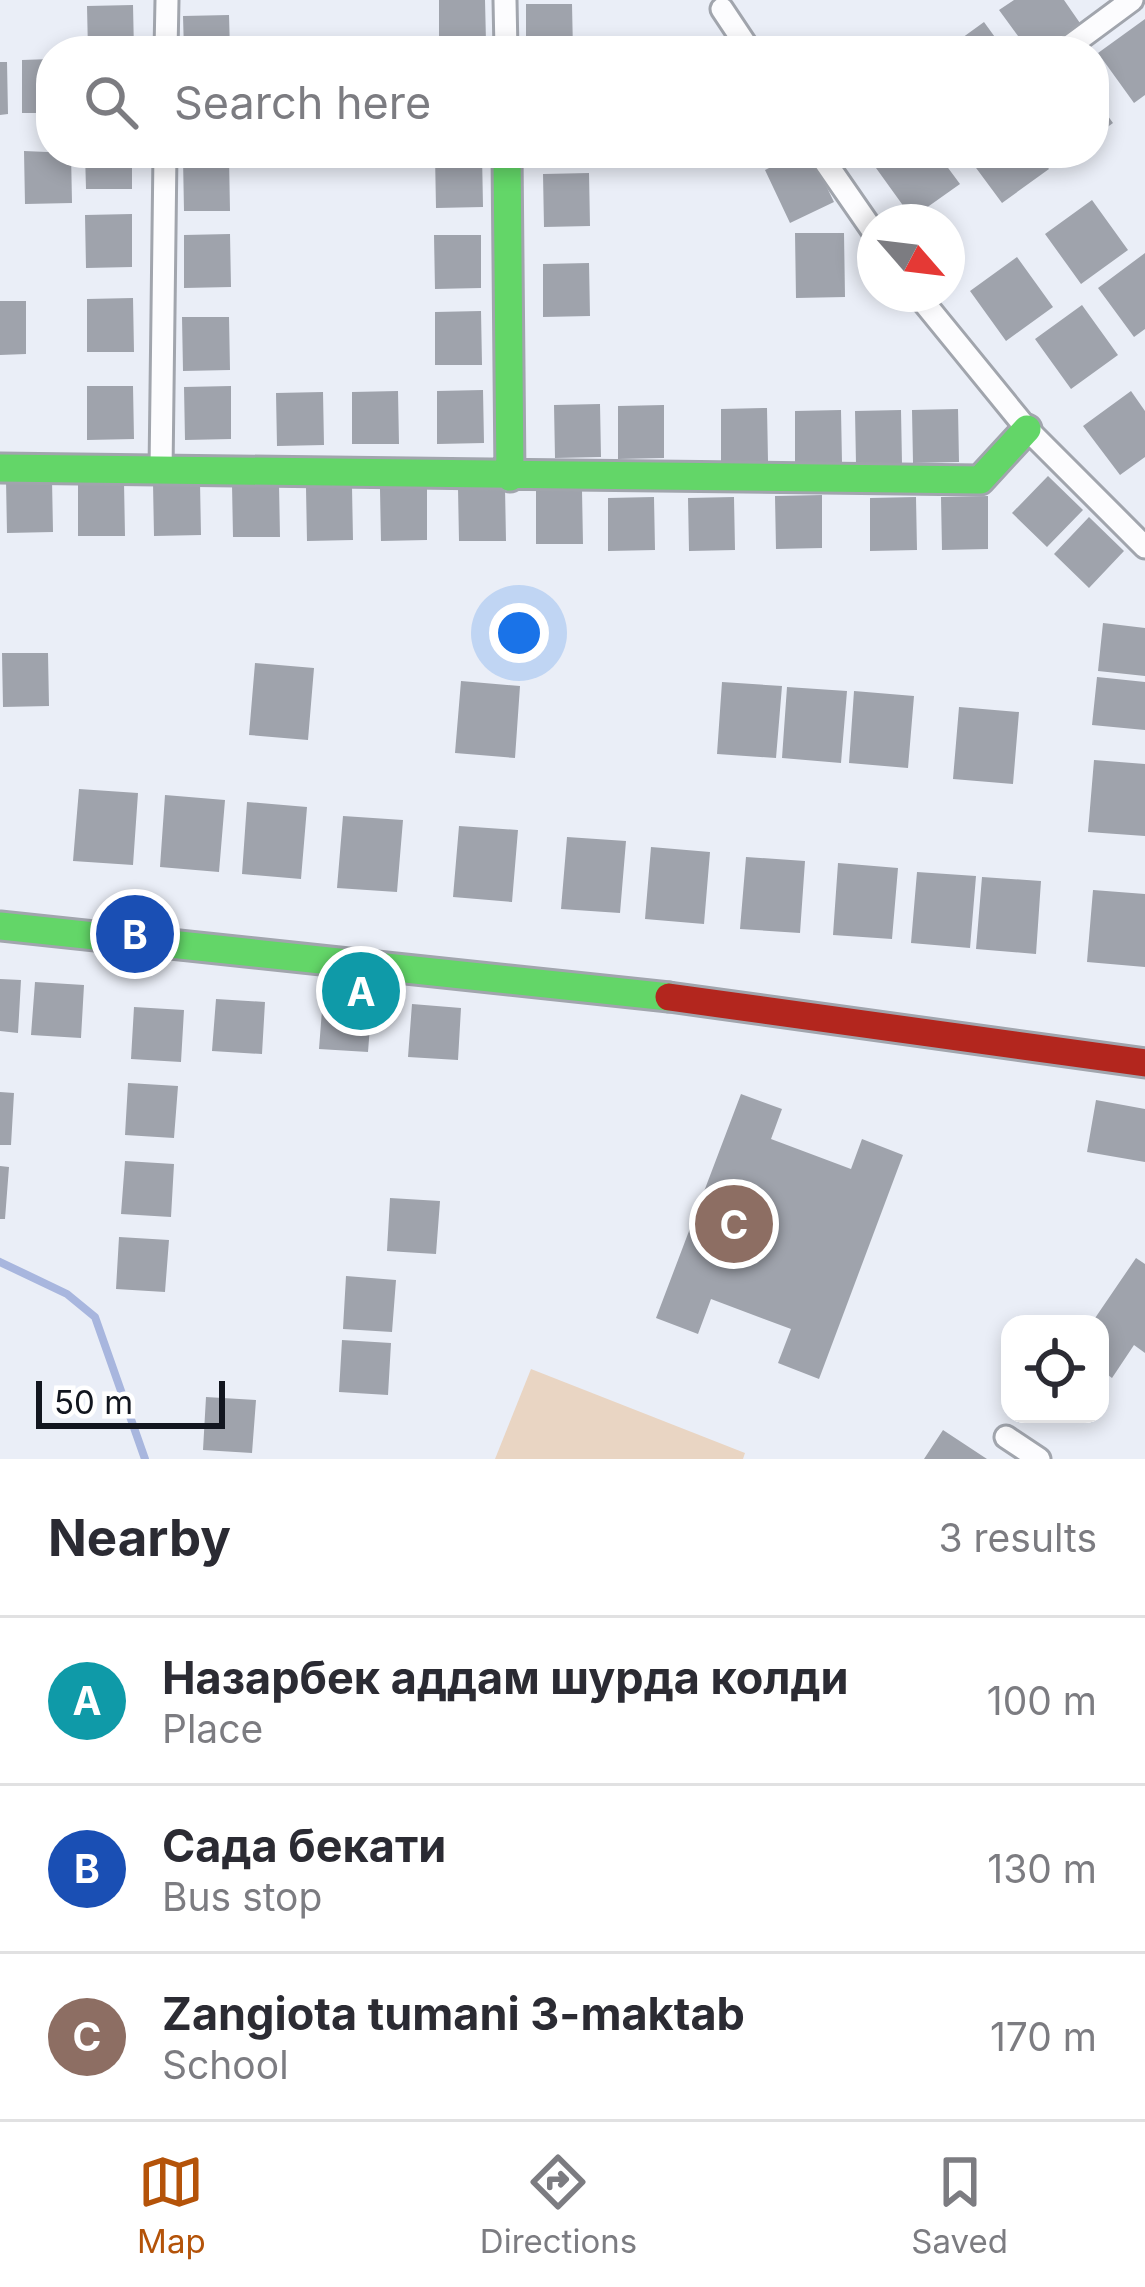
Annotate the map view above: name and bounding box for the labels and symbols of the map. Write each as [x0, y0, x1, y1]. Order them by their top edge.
north arrow [857, 204, 965, 312]
your location [489, 603, 549, 663]
pin: B [96, 889, 174, 979]
pin: A [322, 946, 400, 1036]
pin: C [695, 1179, 773, 1269]
scale bar [36, 1375, 225, 1428]

